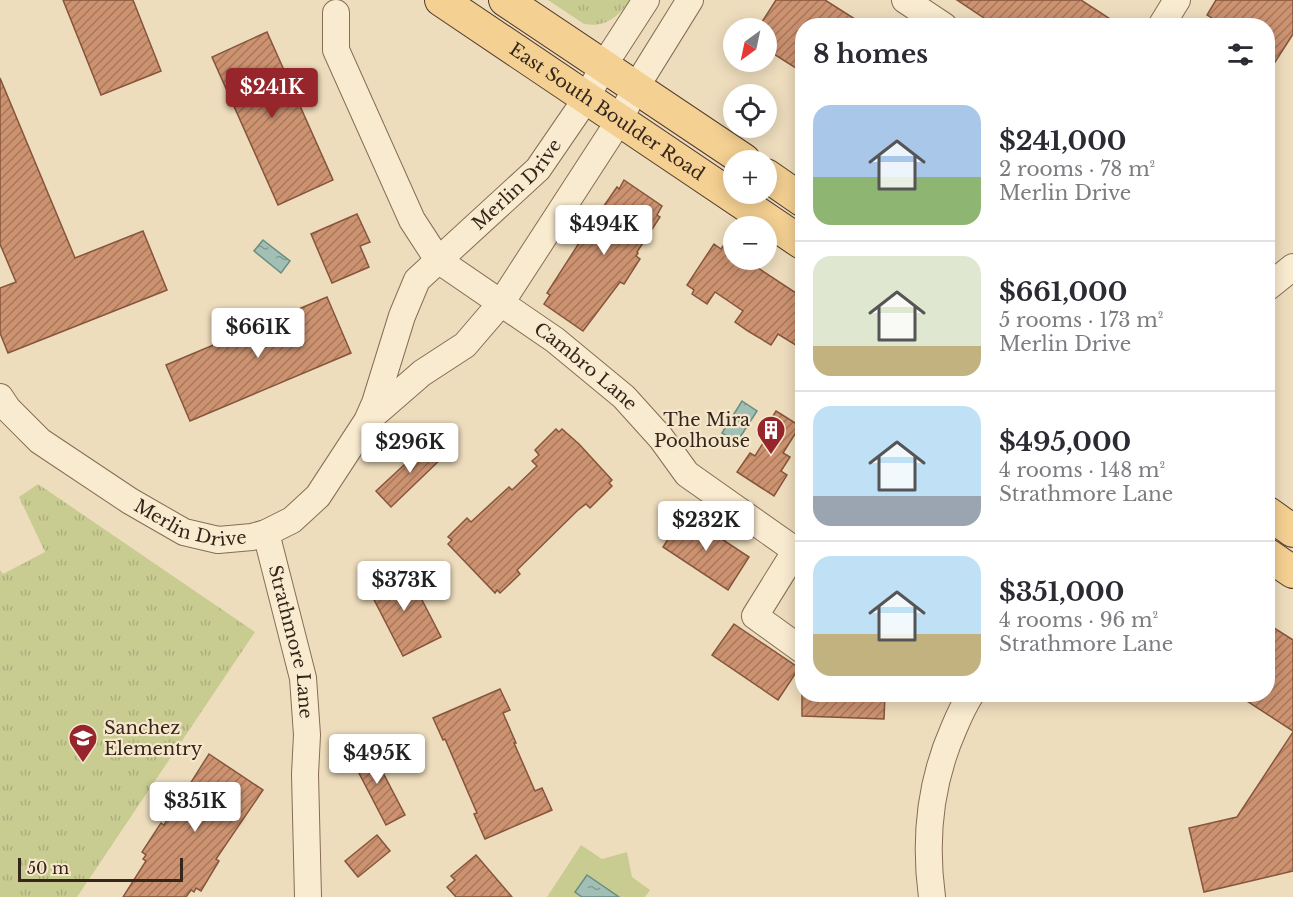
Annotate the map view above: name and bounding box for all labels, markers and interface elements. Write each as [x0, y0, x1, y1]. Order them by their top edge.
north arrow [723, 18, 777, 72]
map controls [723, 18, 777, 270]
street label: East South Boulder Road [505, 38, 709, 185]
text: 8 homes [813, 38, 928, 70]
icon: filters [1224, 38, 1257, 71]
pin: $241K [230, 68, 314, 119]
text: $241K [240, 75, 304, 99]
button: locate [723, 84, 777, 138]
text: $241,000 [999, 125, 1126, 157]
icon: home [861, 129, 933, 201]
street label: Merlin Drive [468, 135, 566, 235]
button: + [723, 150, 777, 204]
text: 2 rooms · 78 m² [999, 157, 1155, 181]
text: Merlin Drive [999, 181, 1131, 205]
pin: $494K [562, 205, 646, 256]
text: $494K [569, 212, 639, 236]
button: − [723, 216, 777, 270]
text: $661,000 [999, 276, 1127, 308]
icon: home [861, 280, 933, 352]
pin: $661K [216, 308, 300, 359]
text: 5 rooms · 173 m² [999, 308, 1163, 332]
text: $661K [226, 315, 291, 339]
street label: Cambro Lane [530, 318, 642, 415]
text: Merlin Drive [999, 332, 1131, 356]
place label: The Mira Poolhouse [654, 409, 750, 452]
building icon: The Mira Poolhouse [755, 414, 787, 456]
pin: $296K [368, 423, 452, 474]
text: $495,000 [999, 426, 1131, 458]
text: $296K [375, 430, 445, 454]
icon: home [861, 430, 933, 502]
text: 4 rooms · 148 m² [999, 458, 1165, 482]
text: Strathmore Lane [999, 482, 1173, 506]
street label: Merlin Drive [130, 495, 247, 551]
pin: $232K [664, 501, 748, 552]
text: $232K [672, 508, 740, 532]
pin: $373K [362, 561, 446, 612]
street label: Strathmore Lane [264, 563, 317, 719]
text: $373K [371, 568, 437, 592]
text: $351,000 [999, 576, 1124, 608]
icon: home [861, 580, 933, 652]
text: 4 rooms · 96 m² [999, 608, 1158, 632]
text: Strathmore Lane [999, 632, 1173, 656]
place label: Sanchez Elementry [104, 717, 203, 760]
school or university icon: Sanchez Elementry [67, 722, 99, 764]
pin: $495K [335, 734, 419, 785]
text: $495K [343, 741, 411, 765]
pin: $351K [153, 782, 237, 833]
text: $351K [164, 789, 226, 813]
scale bar [18, 855, 183, 882]
text: 50 m [27, 858, 69, 878]

